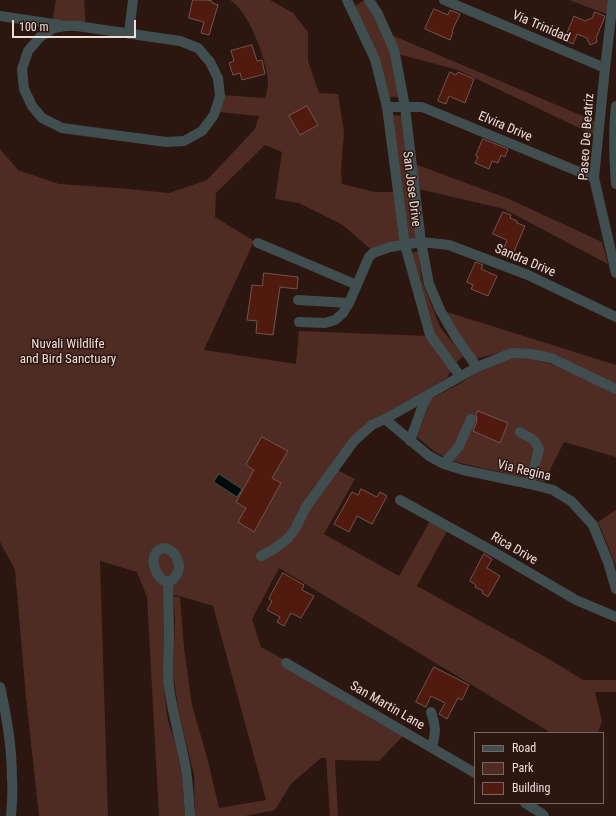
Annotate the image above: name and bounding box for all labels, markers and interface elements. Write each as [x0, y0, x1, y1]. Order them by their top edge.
street label: Via Trinidad [510, 8, 572, 46]
scale bar [14, 12, 138, 38]
text: 100 m [19, 20, 49, 34]
street label: Paseo De Beatriz [576, 93, 598, 181]
street label: Elvira Drive [476, 109, 534, 145]
street label: San Jose Drive [399, 150, 423, 228]
street label: Sandra Drive [492, 241, 558, 281]
park label: Nuvali Wildlife and Bird Sanctuary [20, 337, 116, 368]
street label: Via Regina [496, 457, 552, 485]
street label: Rica Drive [488, 529, 540, 569]
street label: San Martin Lane [347, 678, 427, 734]
legend [474, 732, 604, 804]
text: Road [512, 741, 536, 755]
text: Park [512, 761, 533, 775]
text: Building [512, 781, 550, 795]

